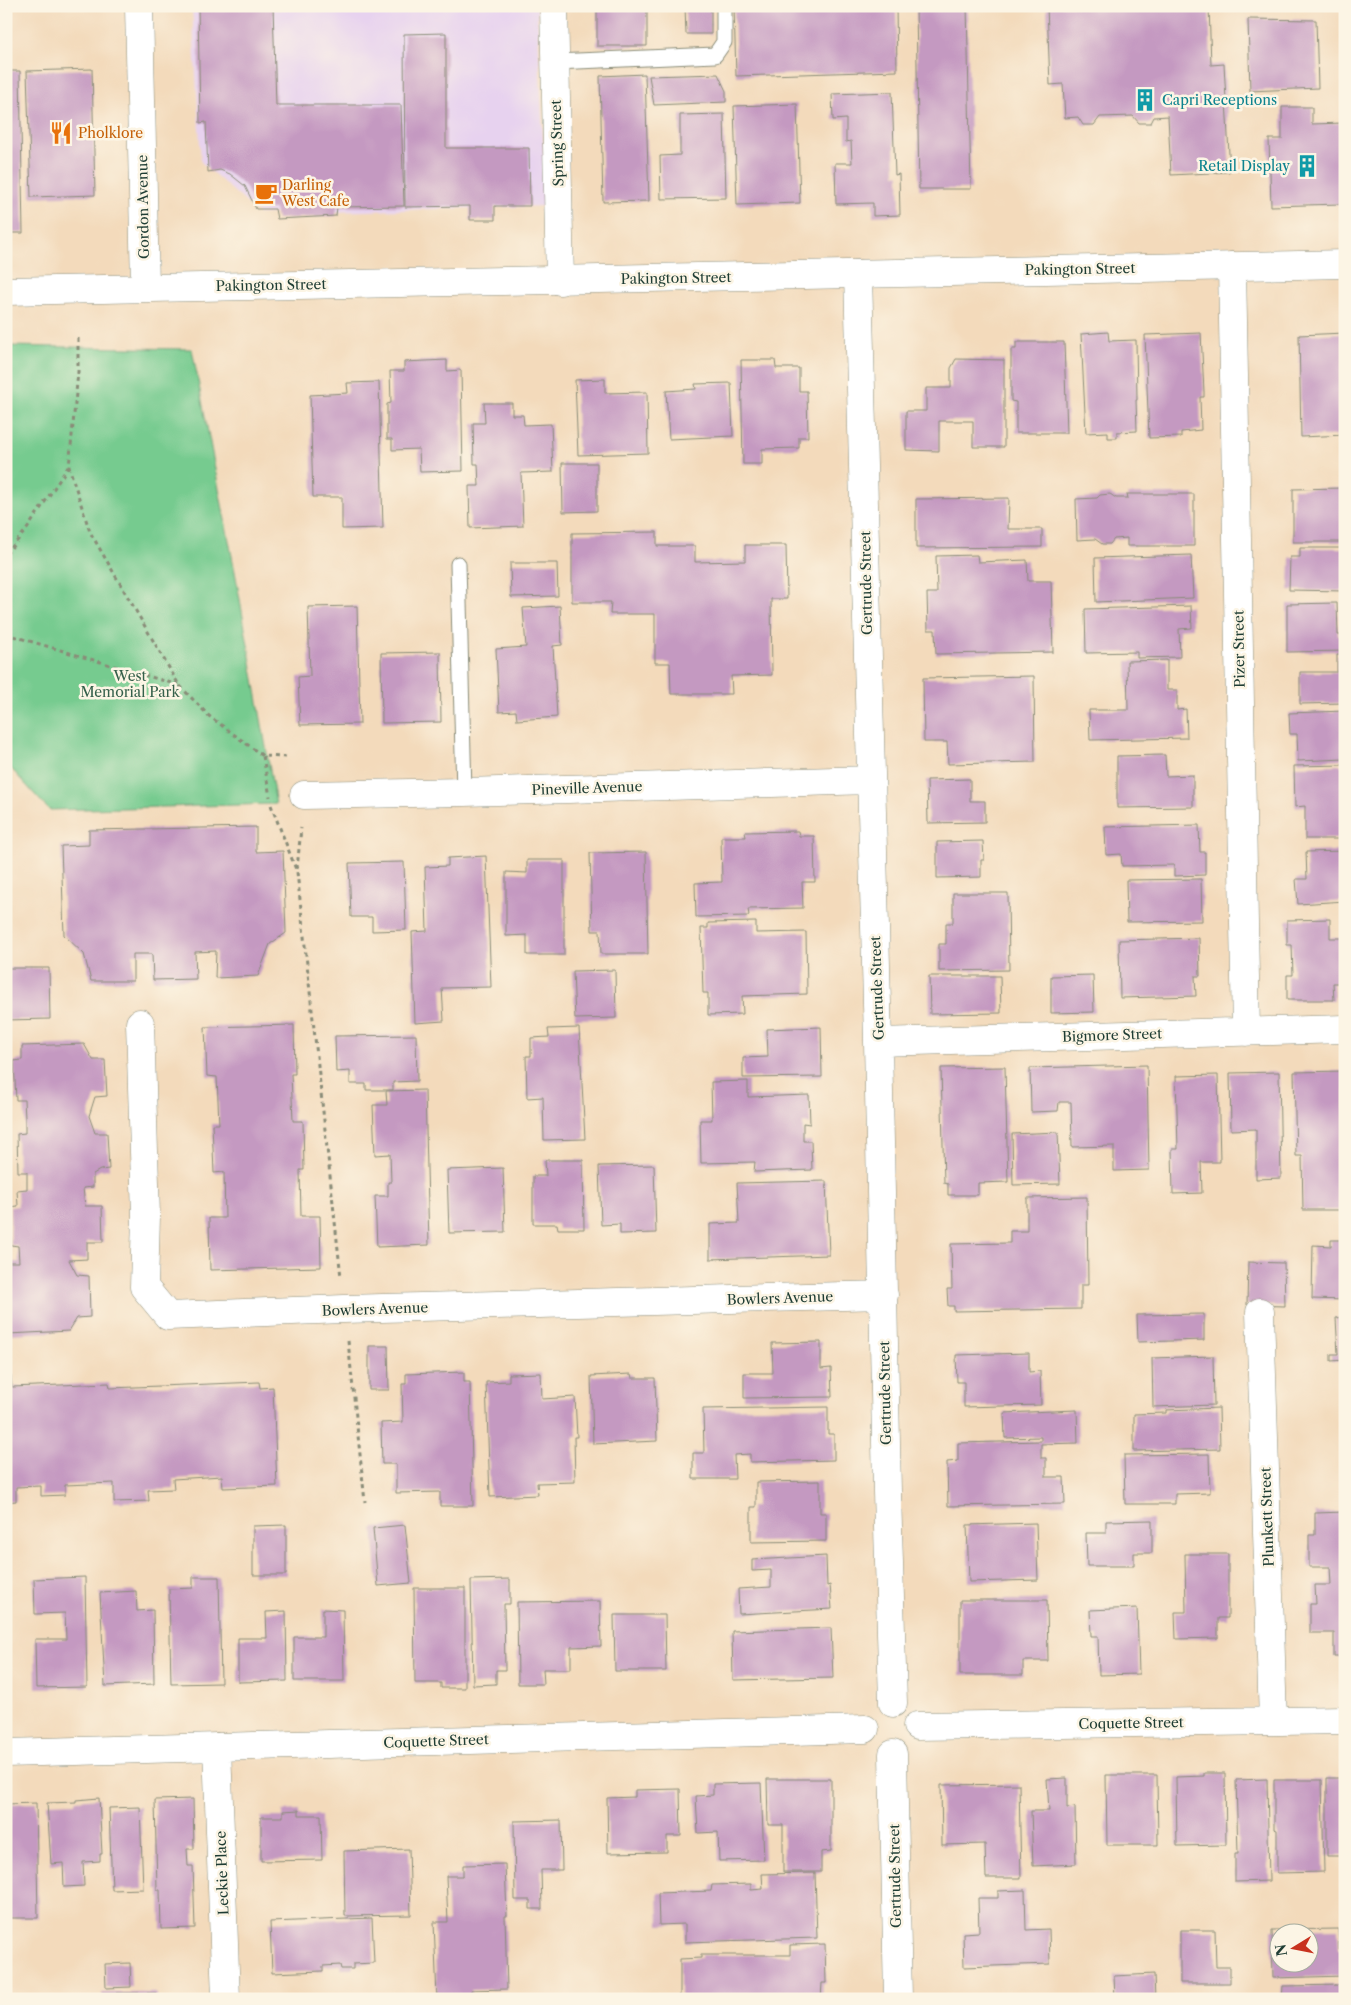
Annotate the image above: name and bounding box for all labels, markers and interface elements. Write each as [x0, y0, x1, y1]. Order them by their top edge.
building icon: Capri Receptions [1132, 87, 1158, 113]
place label: Capri Receptions [1162, 91, 1277, 109]
street label: Spring Street [546, 99, 568, 187]
restaurant icon: Pholklore [48, 120, 74, 146]
place label: Pholklore [78, 124, 143, 142]
building icon: Retail Display [1294, 153, 1320, 179]
street label: Gordon Avenue [133, 155, 153, 259]
place label: Retail Display [1198, 157, 1290, 175]
place label: Darling West Cafe [281, 176, 350, 210]
cafe icon: Darling West Cafe [253, 180, 279, 206]
street label: Pakington Street [1025, 259, 1136, 279]
street label: Pakington Street [621, 268, 732, 288]
street label: Pakington Street [216, 275, 327, 295]
street label: Gertrude Street [856, 531, 876, 635]
street label: Pizer Street [1229, 610, 1249, 688]
park label: West Memorial Park [80, 667, 180, 701]
street label: Pineville Avenue [531, 777, 643, 799]
street label: Gertrude Street [866, 936, 888, 1040]
street label: Bigmore Street [1062, 1024, 1162, 1046]
street label: Bowlers Avenue [727, 1287, 834, 1309]
street label: Bowlers Avenue [322, 1298, 429, 1320]
street label: Gertrude Street [875, 1341, 895, 1445]
street label: Plunkett Street [1256, 1467, 1278, 1567]
street label: Coquette Street [1078, 1713, 1184, 1733]
street label: Coquette Street [383, 1730, 489, 1752]
street label: Gertrude Street [885, 1824, 905, 1928]
street label: Leckie Place [212, 1830, 232, 1915]
north arrow [1268, 1922, 1318, 1972]
text: N [1271, 1943, 1291, 1958]

